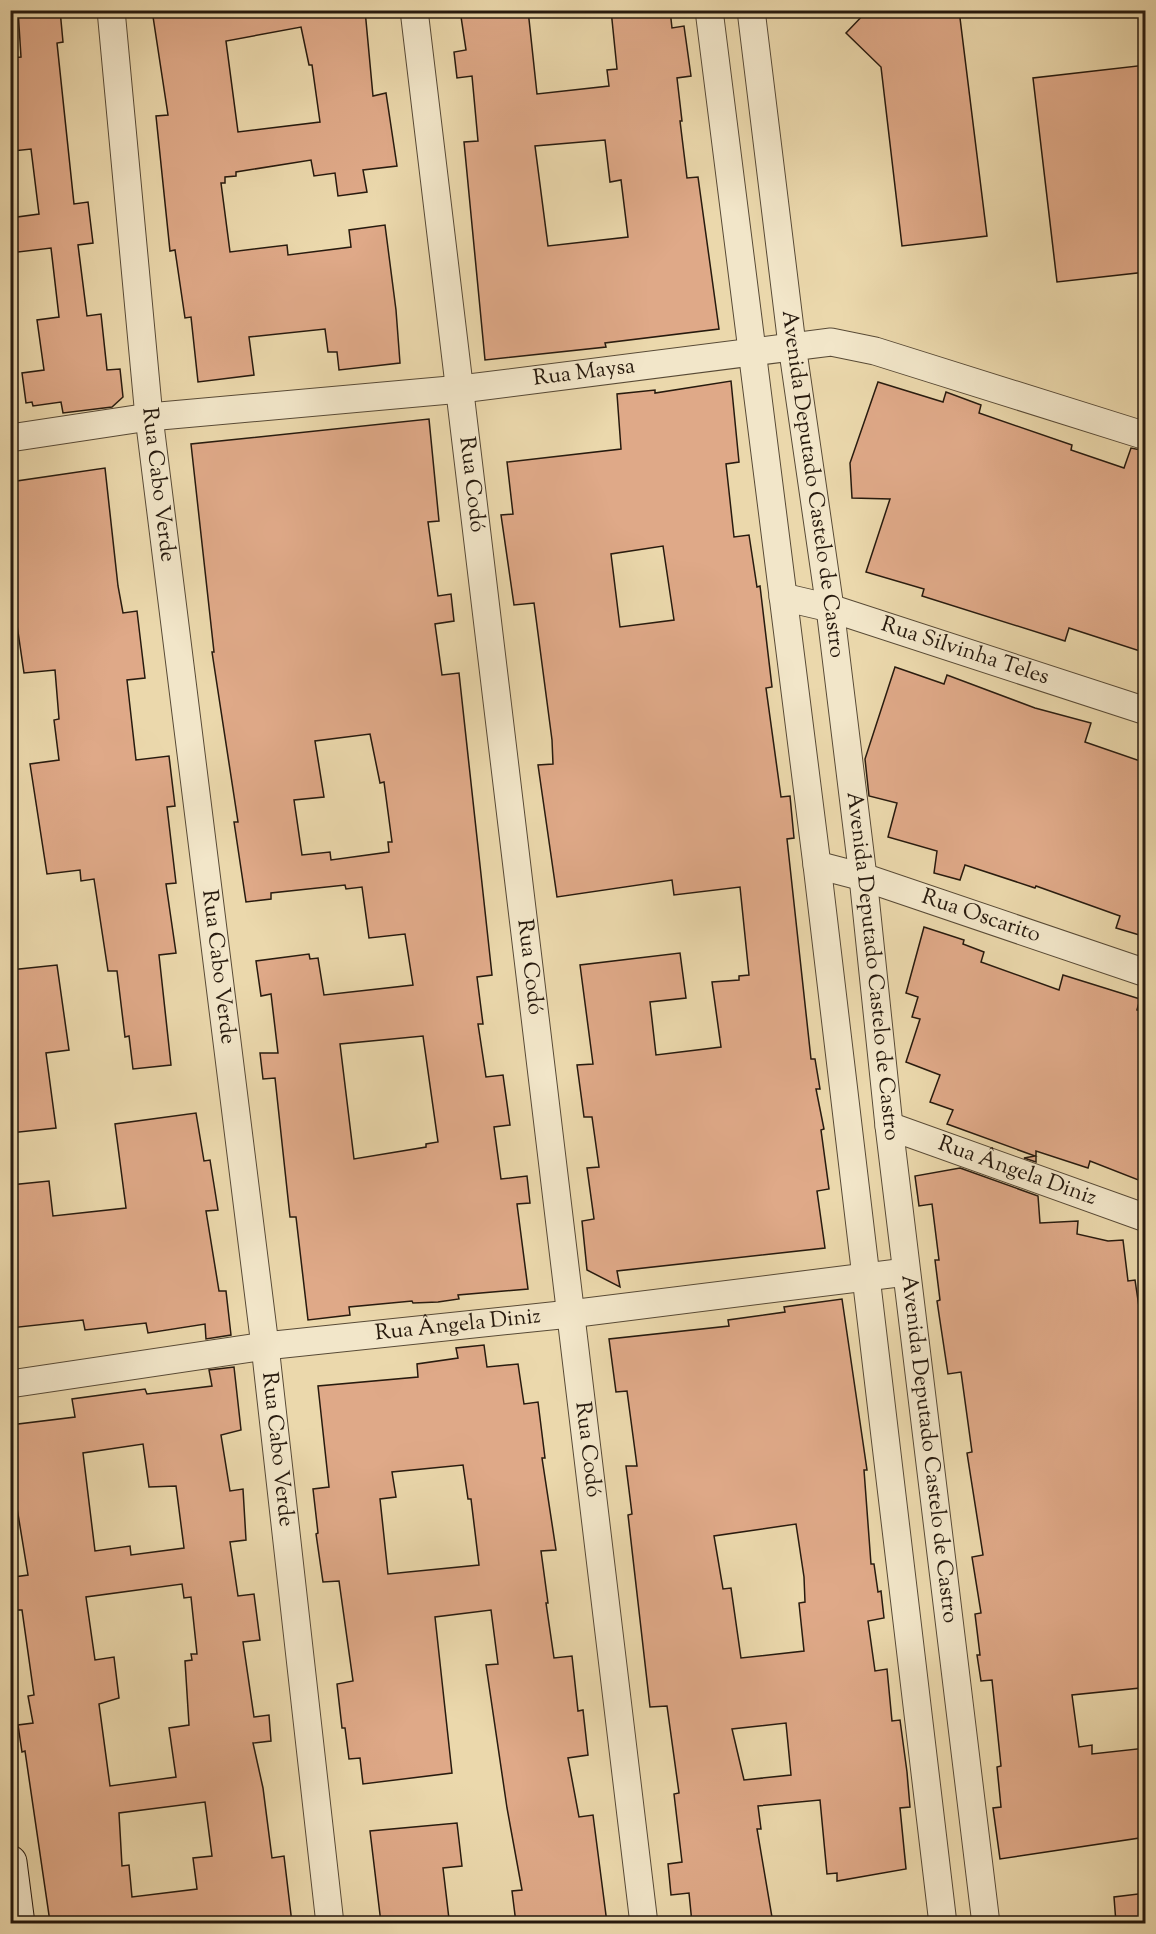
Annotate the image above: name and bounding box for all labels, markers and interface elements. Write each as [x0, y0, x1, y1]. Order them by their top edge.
street label: Avenida Deputado Castelo de Castro [772, 308, 852, 660]
street label: Rua Maysa [531, 351, 637, 396]
street label: Rua Cabo Verde [132, 406, 183, 564]
street label: Rua Codó [449, 435, 493, 534]
street label: Rua Silvinha Teles [877, 610, 1053, 694]
street label: Avenida Deputado Castelo de Castro [837, 790, 907, 1143]
street label: Rua Oscarito [917, 882, 1045, 952]
street label: Rua Cabo Verde [192, 888, 243, 1046]
street label: Rua Codó [507, 917, 551, 1017]
street label: Rua Ângela Diniz [933, 1129, 1101, 1215]
street label: Avenida Deputado Castelo de Castro [891, 1273, 965, 1625]
street label: Rua Ângela Diniz [374, 1301, 543, 1350]
street label: Rua Cabo Verde [252, 1370, 301, 1528]
street label: Rua Codó [565, 1400, 609, 1499]

